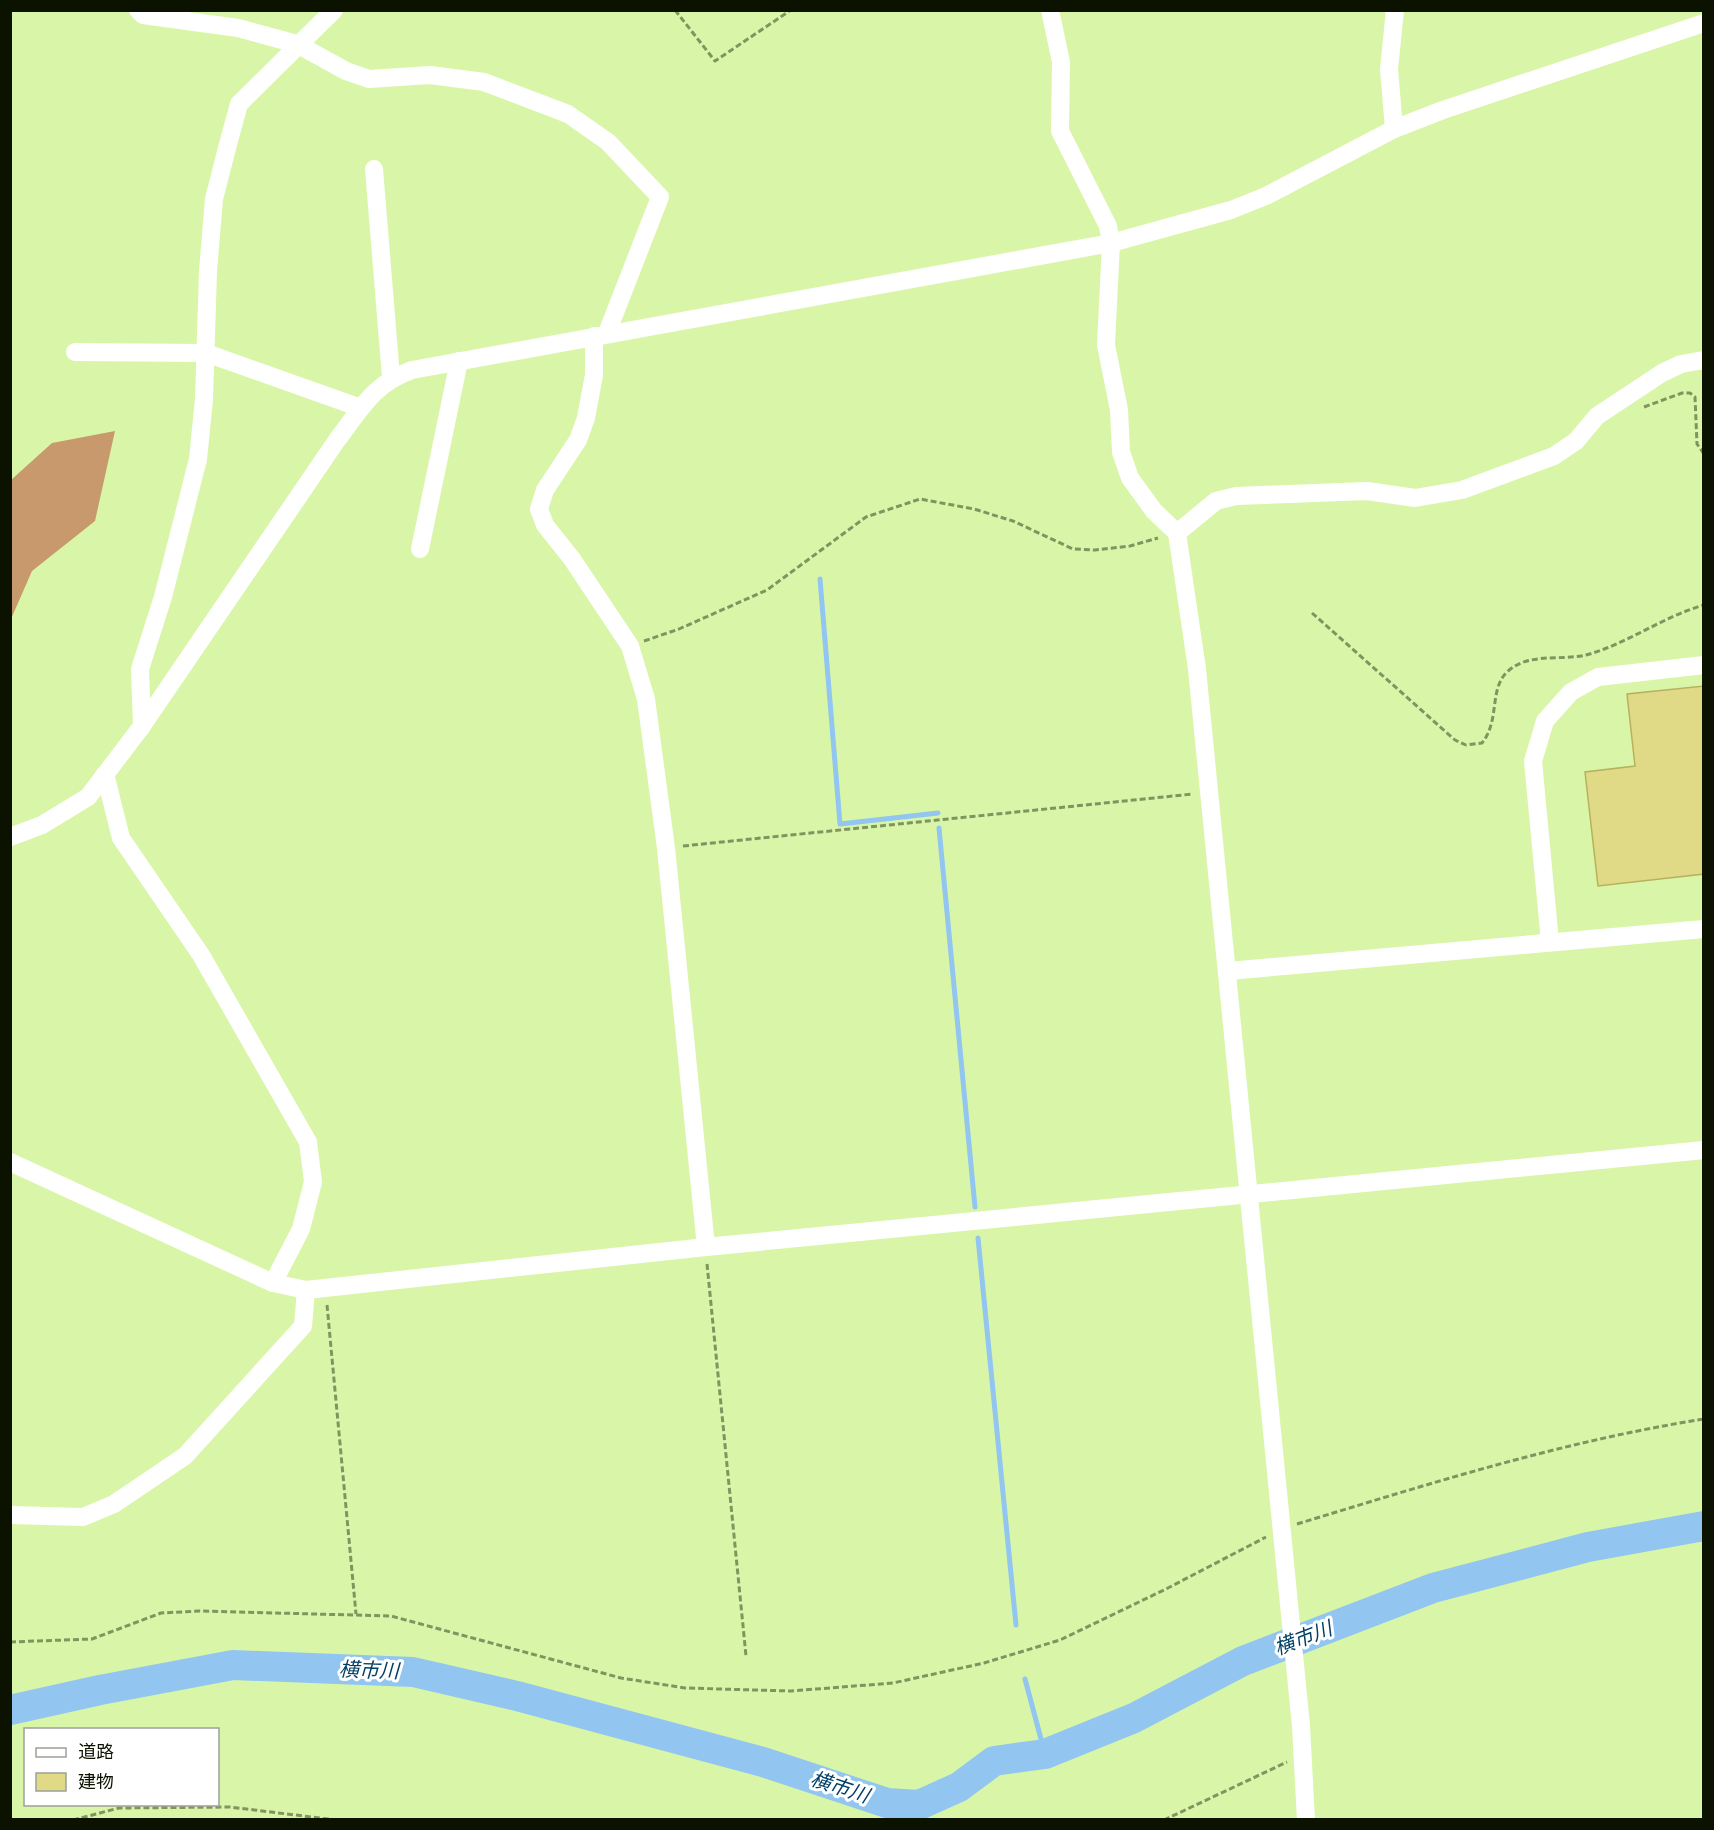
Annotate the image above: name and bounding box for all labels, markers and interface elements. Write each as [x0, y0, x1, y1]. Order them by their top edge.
water label: 横市川 [1271, 1617, 1337, 1659]
water label: 横市川 [339, 1659, 401, 1682]
legend [24, 1728, 219, 1806]
text: 道路 [78, 1742, 114, 1762]
water label: 横市川 [808, 1768, 874, 1807]
text: 建物 [78, 1772, 114, 1792]

